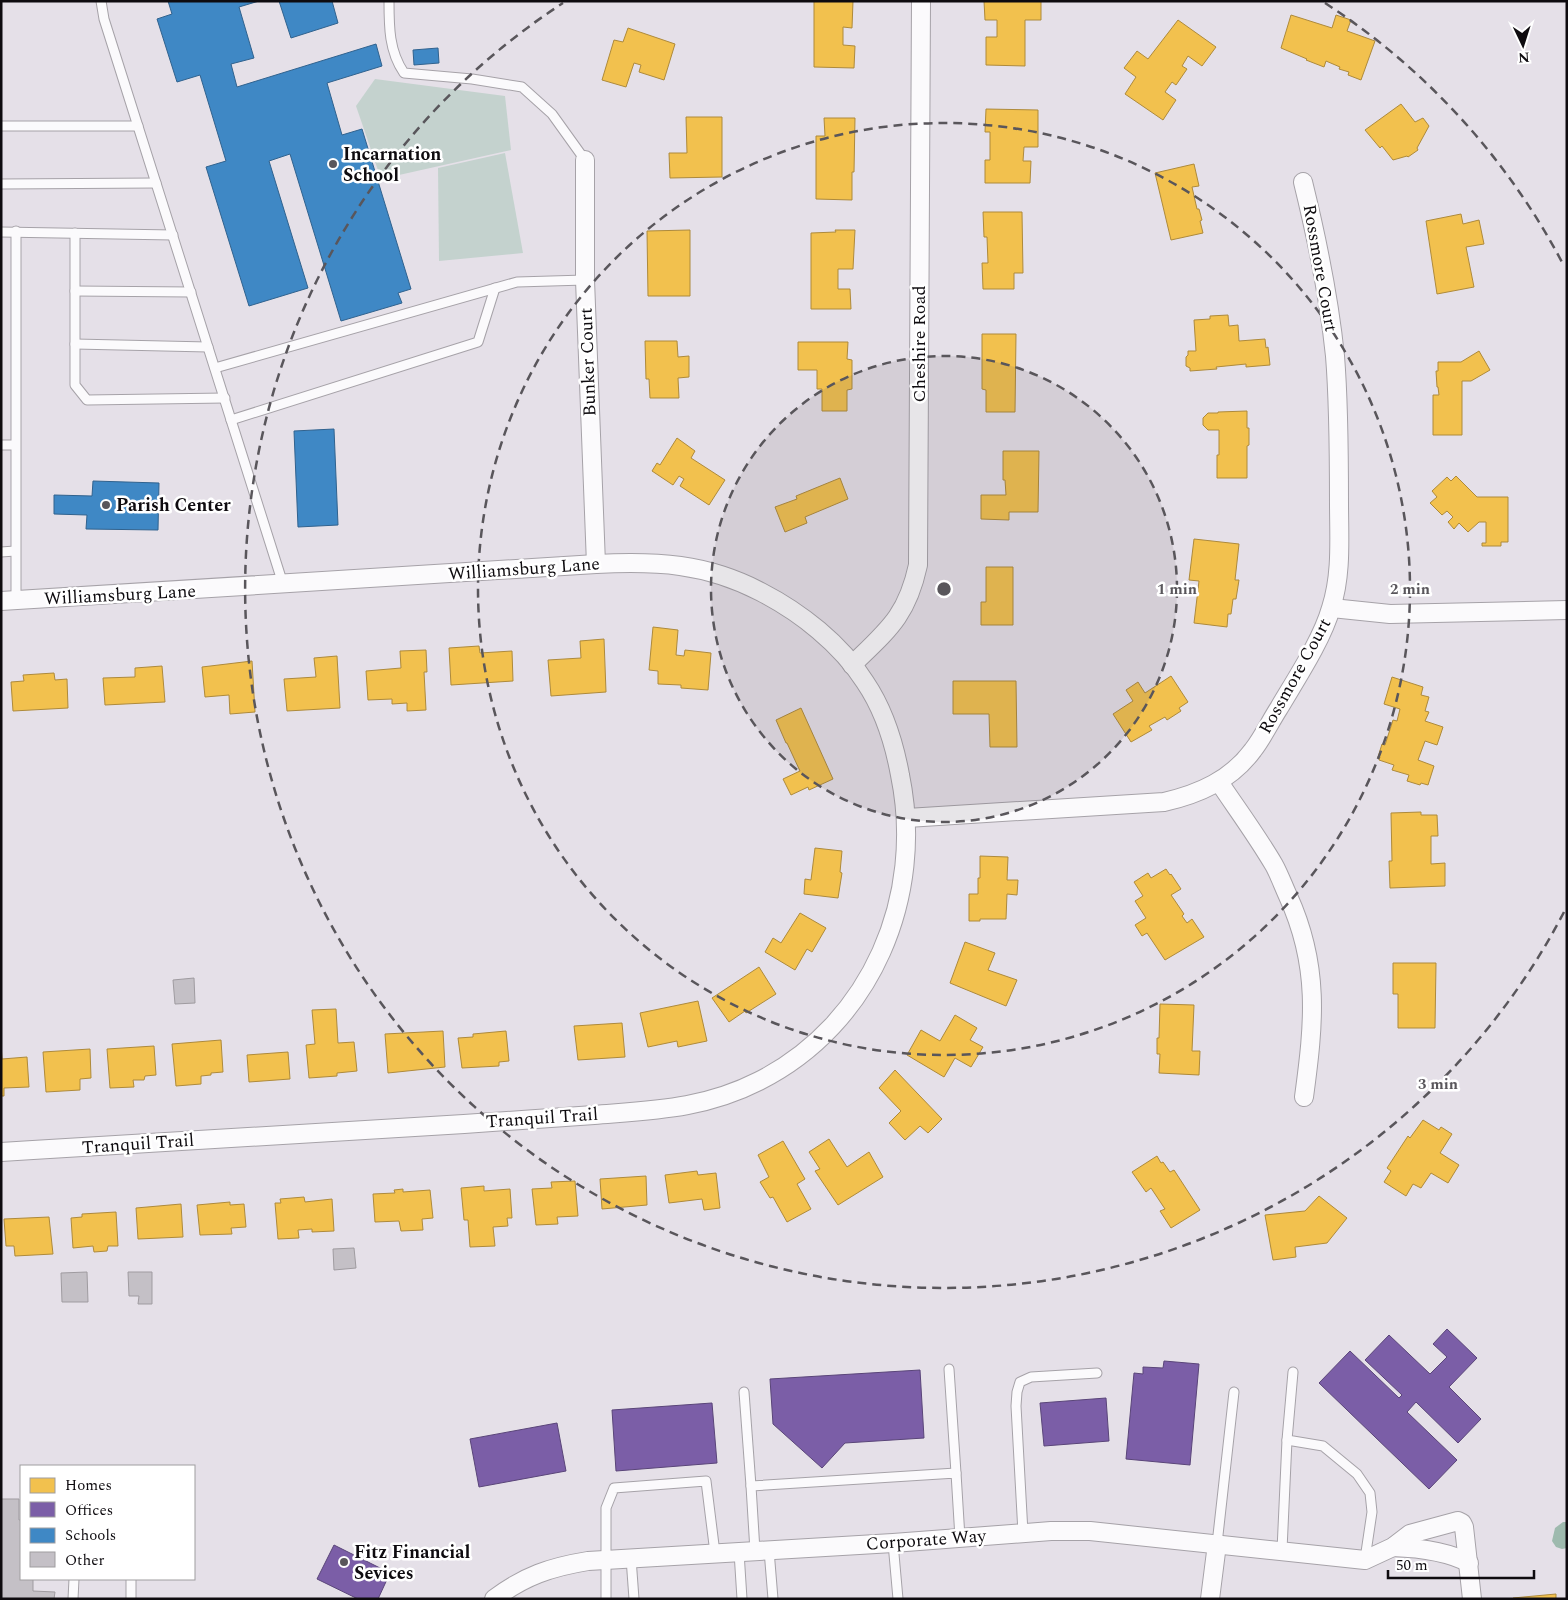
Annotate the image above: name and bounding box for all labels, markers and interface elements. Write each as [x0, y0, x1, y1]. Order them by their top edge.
north arrow [1498, 20, 1548, 70]
text: N [1517, 47, 1530, 68]
place label: Incarnation School [343, 141, 441, 189]
marker: Incarnation School [327, 158, 339, 170]
street label: Rossmore Court [1296, 202, 1344, 334]
street label: Cheshire Road [906, 286, 933, 402]
street label: Bunker Court [573, 307, 603, 417]
place label: Parish Center [116, 492, 231, 519]
marker: Parish Center [100, 499, 112, 511]
street label: Williamsburg Lane [447, 550, 601, 588]
street label: Williamsburg Lane [43, 578, 197, 612]
text: 1 min [1157, 578, 1197, 601]
text: 2 min [1390, 578, 1430, 601]
centre of rings [935, 580, 953, 598]
street label: Rossmore Court [1252, 613, 1338, 739]
text: 3 min [1418, 1073, 1458, 1096]
street label: Tranquil Trail [485, 1101, 599, 1135]
street label: Tranquil Trail [81, 1127, 195, 1161]
legend [20, 1465, 195, 1580]
text: Homes [65, 1474, 112, 1497]
text: Offices [65, 1499, 113, 1522]
street label: Corporate Way [865, 1522, 988, 1558]
text: Schools [65, 1524, 116, 1547]
place label: Fitz Financial Sevices [354, 1539, 470, 1587]
scale bar [1388, 1548, 1534, 1580]
text: Other [65, 1549, 104, 1572]
text: 50 m [1396, 1554, 1428, 1577]
marker: Fitz Financial Sevices [338, 1556, 350, 1568]

